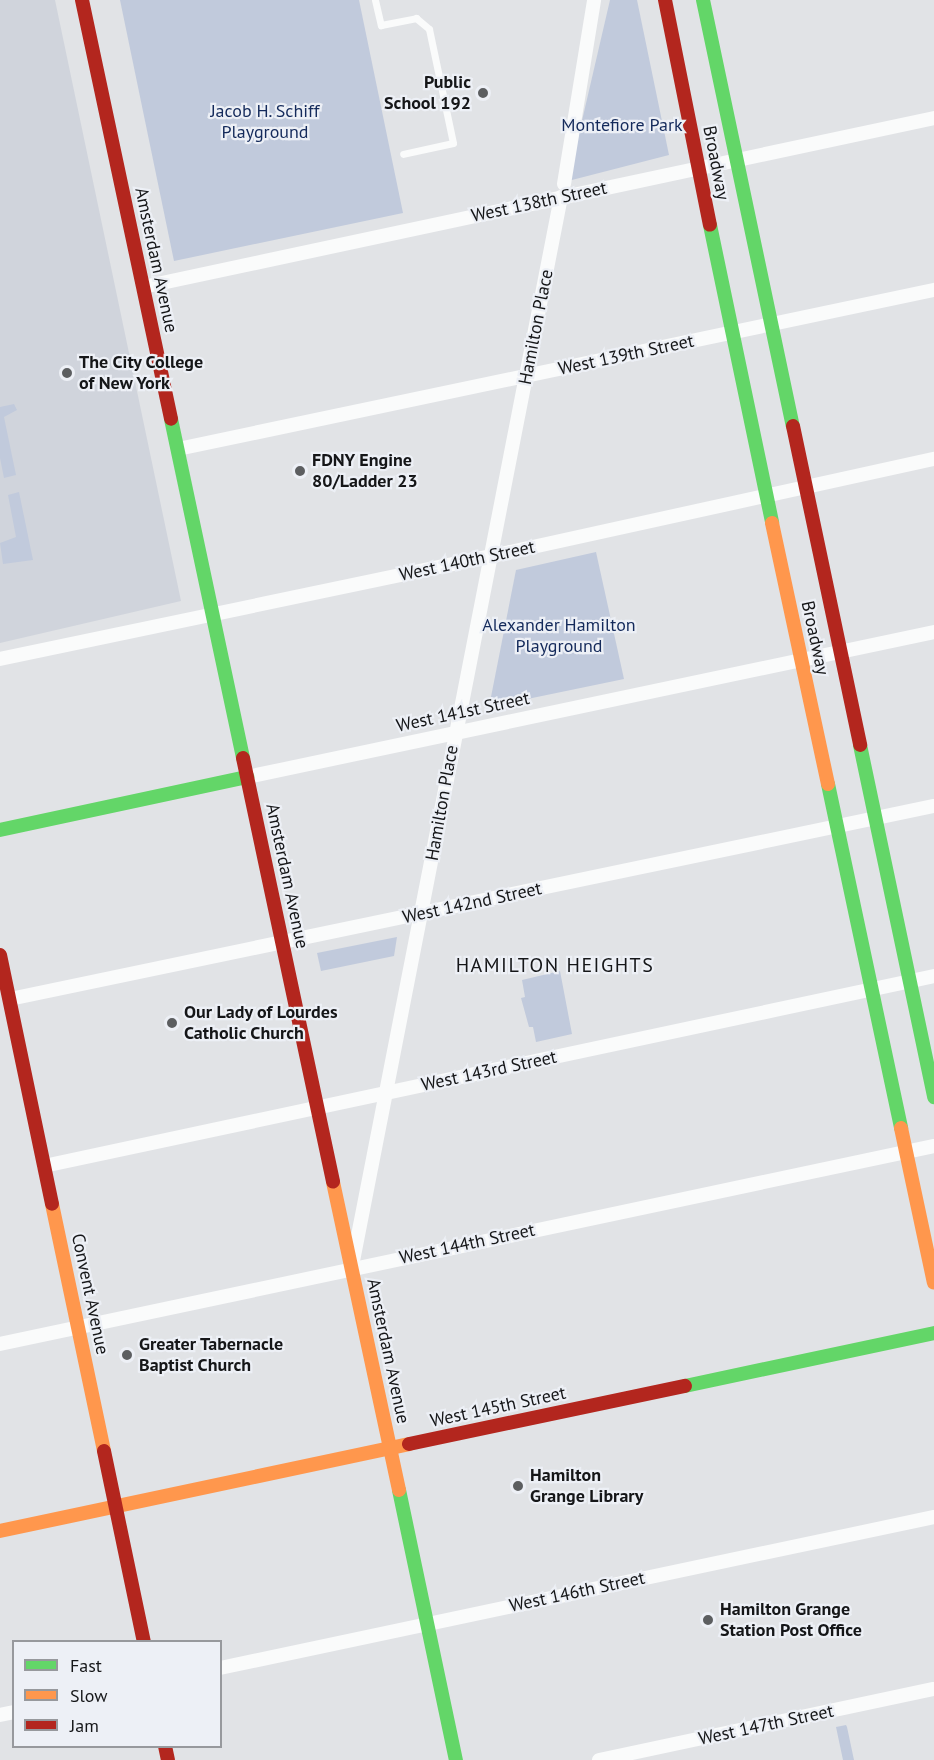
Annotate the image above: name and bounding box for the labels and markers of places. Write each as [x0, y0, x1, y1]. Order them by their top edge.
place label: Public School 192 [384, 72, 471, 115]
marker: Public School 192 [476, 86, 490, 100]
place label: The City College of New York [79, 352, 204, 394]
marker: The City College of New York [60, 366, 74, 380]
place label: FDNY Engine 80/Ladder 23 [312, 450, 418, 492]
marker: FDNY Engine 80/Ladder 23 [293, 464, 307, 478]
place label: Our Lady of Lourdes Catholic Church [184, 1002, 338, 1044]
marker: Our Lady of Lourdes Catholic Church [165, 1016, 179, 1030]
place label: Greater Tabernacle Baptist Church [139, 1334, 284, 1376]
marker: Greater Tabernacle Baptist Church [120, 1348, 134, 1362]
place label: Hamilton Grange Library [530, 1465, 643, 1508]
marker: Hamilton Grange Library [511, 1479, 525, 1493]
place label: Hamilton Grange Station Post Office [720, 1599, 862, 1642]
marker: Hamilton Grange Station Post Office [701, 1613, 715, 1627]

